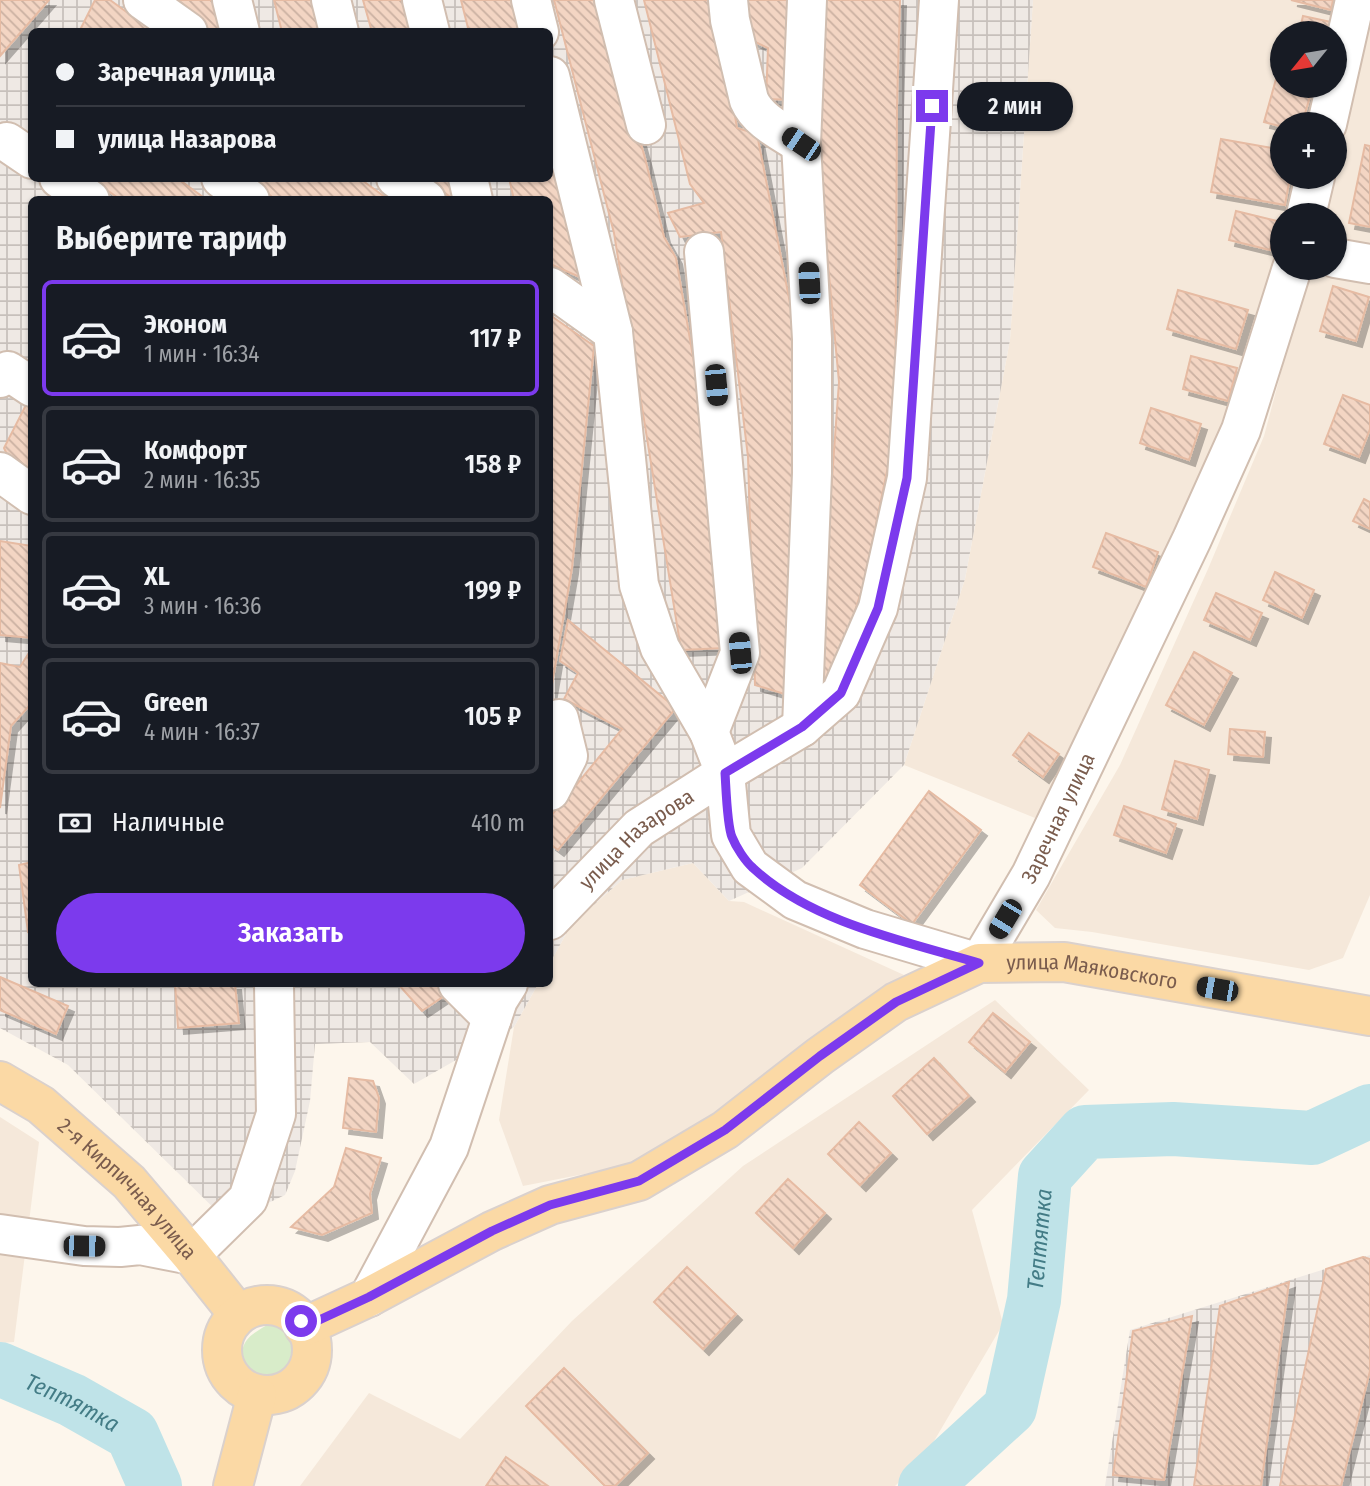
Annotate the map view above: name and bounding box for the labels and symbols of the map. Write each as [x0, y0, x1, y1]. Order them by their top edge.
north arrow [1270, 21, 1348, 98]
callout: 2 мин [956, 82, 1072, 130]
route end [916, 90, 948, 122]
car [778, 124, 825, 164]
car [798, 261, 821, 305]
car [704, 363, 729, 407]
car [728, 631, 753, 675]
street label: Заречная улица [1016, 749, 1101, 888]
street label: улица Назарова [574, 783, 699, 895]
car [986, 896, 1025, 942]
street label: улица Маяковского [1006, 949, 1180, 995]
car [1195, 975, 1240, 1003]
street label: 2-я Кирпичная улица [52, 1113, 202, 1265]
water label: Тептятка [1021, 1187, 1058, 1291]
car [63, 1235, 106, 1257]
route start [285, 1305, 317, 1337]
water label: Тептятка [21, 1368, 125, 1438]

